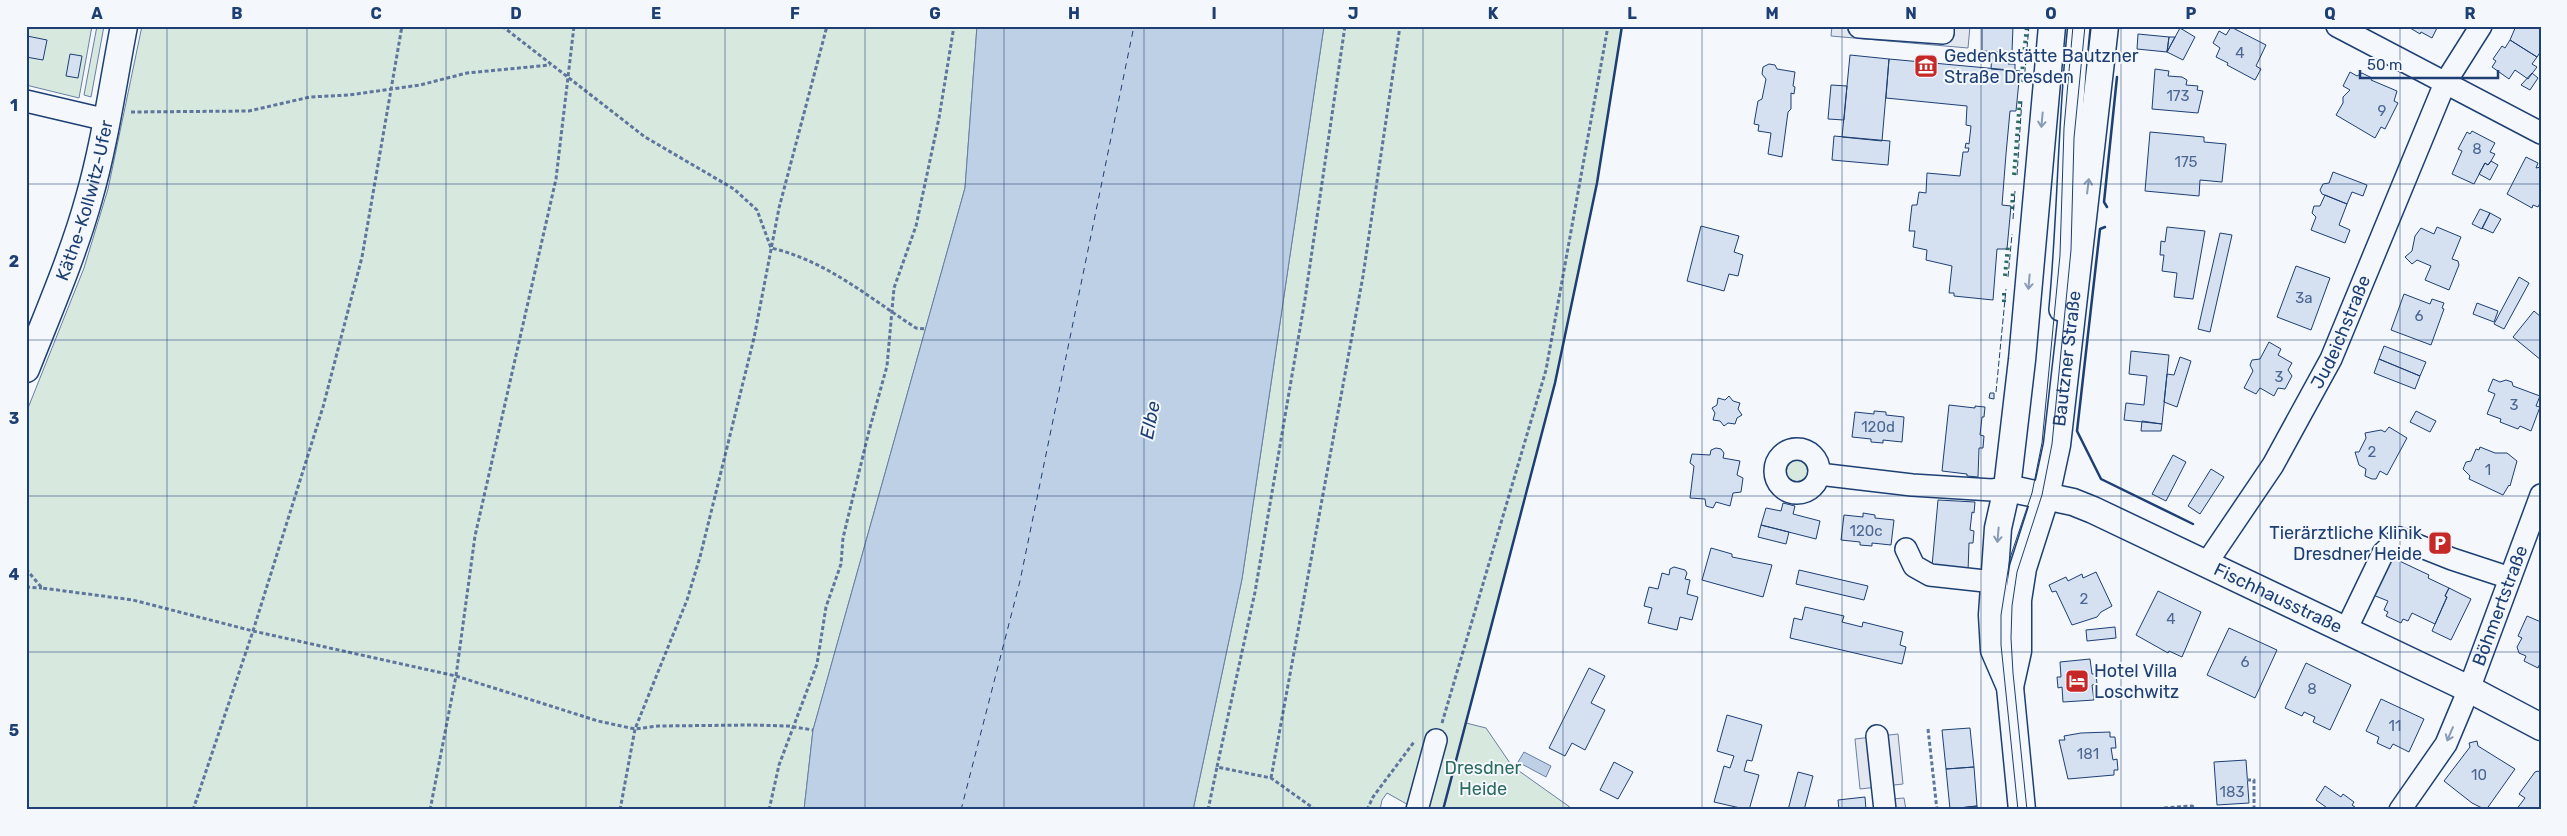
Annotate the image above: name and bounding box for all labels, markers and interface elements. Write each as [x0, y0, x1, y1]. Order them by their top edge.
text: A [91, 4, 103, 23]
text: B [231, 4, 243, 23]
text: C [370, 4, 382, 23]
text: D [510, 4, 522, 23]
text: E [651, 4, 661, 23]
text: F [790, 4, 800, 23]
text: G [929, 4, 941, 23]
text: H [1068, 4, 1080, 23]
text: I [1211, 4, 1217, 23]
text: J [1348, 4, 1358, 23]
text: K [1488, 4, 1499, 23]
text: L [1627, 4, 1637, 23]
text: M [1765, 4, 1779, 23]
text: N [1905, 4, 1917, 23]
text: O [2045, 4, 2057, 23]
text: P [2186, 4, 2197, 23]
text: Q [2324, 4, 2336, 23]
text: R [2464, 4, 2476, 23]
house number: 4 [2235, 44, 2245, 62]
place label: Gedenkstätte Bautzner Straße Dresden [1944, 45, 2139, 88]
scale bar [2360, 48, 2497, 80]
museum icon: Gedenkstätte Bautzner Straße Dresden [1913, 53, 1939, 79]
text: 50 m [2367, 56, 2402, 74]
house number: 173 [2166, 87, 2190, 105]
text: 1 [10, 96, 18, 115]
house number: 9 [2378, 102, 2387, 120]
one-way arrow [2037, 112, 2047, 128]
street label: Käthe-Kollwitz-Ufer [51, 118, 118, 284]
house number: 8 [2472, 140, 2482, 158]
house number: 175 [2174, 153, 2198, 171]
one-way arrow [2083, 179, 2093, 195]
text: 2 [9, 252, 19, 271]
street label: Judeichstraße [2306, 272, 2375, 393]
one-way arrow [2025, 274, 2034, 290]
house number: 3a [2295, 289, 2313, 307]
street label: Bautzner Straße [2048, 290, 2086, 428]
house number: 6 [2414, 307, 2424, 325]
house number: 3 [2274, 368, 2284, 386]
house number: 3 [2509, 396, 2519, 414]
water label: Elbe [1135, 399, 1165, 441]
text: 3 [9, 409, 19, 428]
house number: 120d [1861, 418, 1895, 436]
house number: 2 [2368, 443, 2377, 461]
house number: 1 [2485, 461, 2491, 479]
house number: 120c [1849, 522, 1883, 540]
place label: Tierärztliche Klinik Dresdner Heide [2269, 522, 2423, 565]
one-way arrow [1993, 527, 2002, 543]
parking icon: Tierärztliche Klinik Dresdner Heide [2427, 530, 2453, 556]
street label: Böhmertstraße [2468, 542, 2532, 669]
street label: Fischhausstraße [2210, 558, 2346, 638]
text: 4 [9, 565, 20, 584]
house number: 2 [2080, 590, 2089, 608]
house number: 4 [2166, 610, 2176, 628]
house number: 6 [2240, 653, 2250, 671]
place label: Hotel Villa Loschwitz [2094, 660, 2179, 703]
hotel icon: Hotel Villa Loschwitz [2064, 668, 2090, 694]
house number: 8 [2307, 680, 2317, 698]
house number: 11 [2389, 717, 2401, 735]
text: 5 [9, 721, 19, 740]
one-way arrow [2445, 726, 2455, 741]
house number: 181 [2077, 745, 2099, 763]
park label: Dresdner Heide [1445, 757, 1522, 800]
house number: 10 [2471, 766, 2487, 784]
house number: 183 [2220, 783, 2244, 801]

